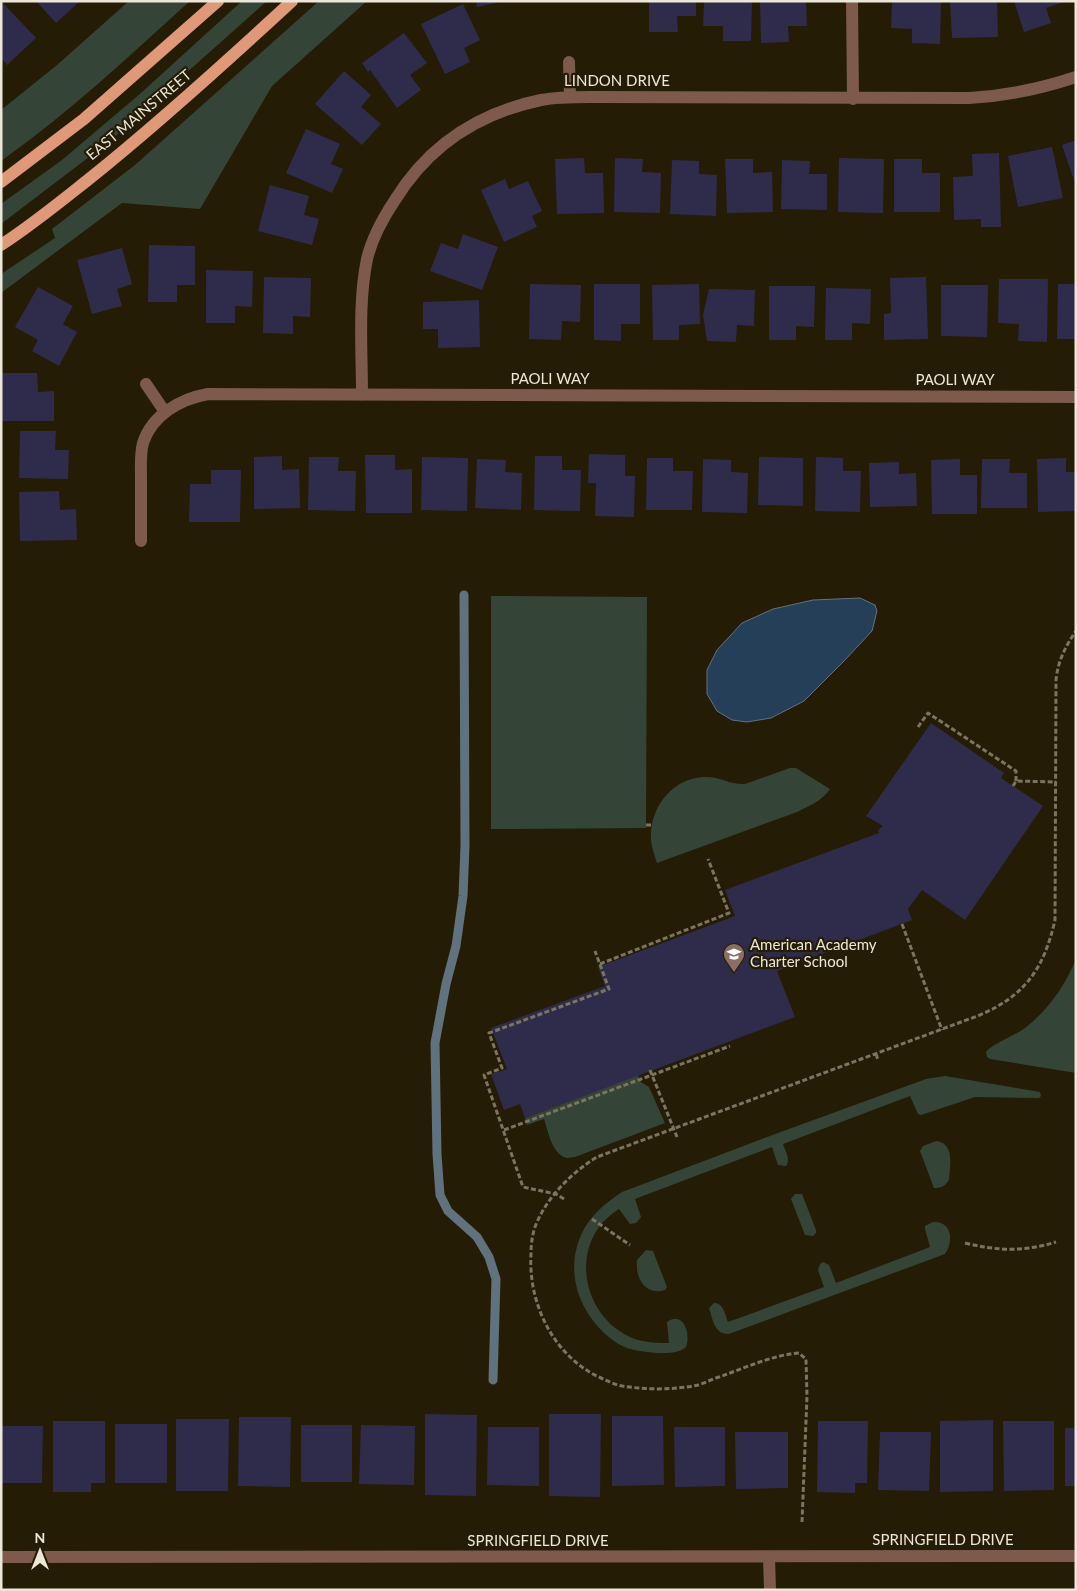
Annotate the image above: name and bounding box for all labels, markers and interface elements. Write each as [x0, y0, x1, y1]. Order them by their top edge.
street label: EAST MAINSTREET [82, 65, 195, 163]
street label: LINDON DRIVE [564, 71, 670, 89]
street label: PAOLI WAY [510, 369, 590, 387]
street label: PAOLI WAY [915, 370, 995, 388]
place label: American Academy Charter School [750, 935, 877, 970]
school or university icon: American Academy Charter School [722, 942, 746, 973]
north arrow [15, 1526, 65, 1576]
text: N [35, 1529, 45, 1546]
street label: SPRINGFIELD DRIVE [872, 1530, 1014, 1548]
street label: SPRINGFIELD DRIVE [467, 1531, 609, 1549]

